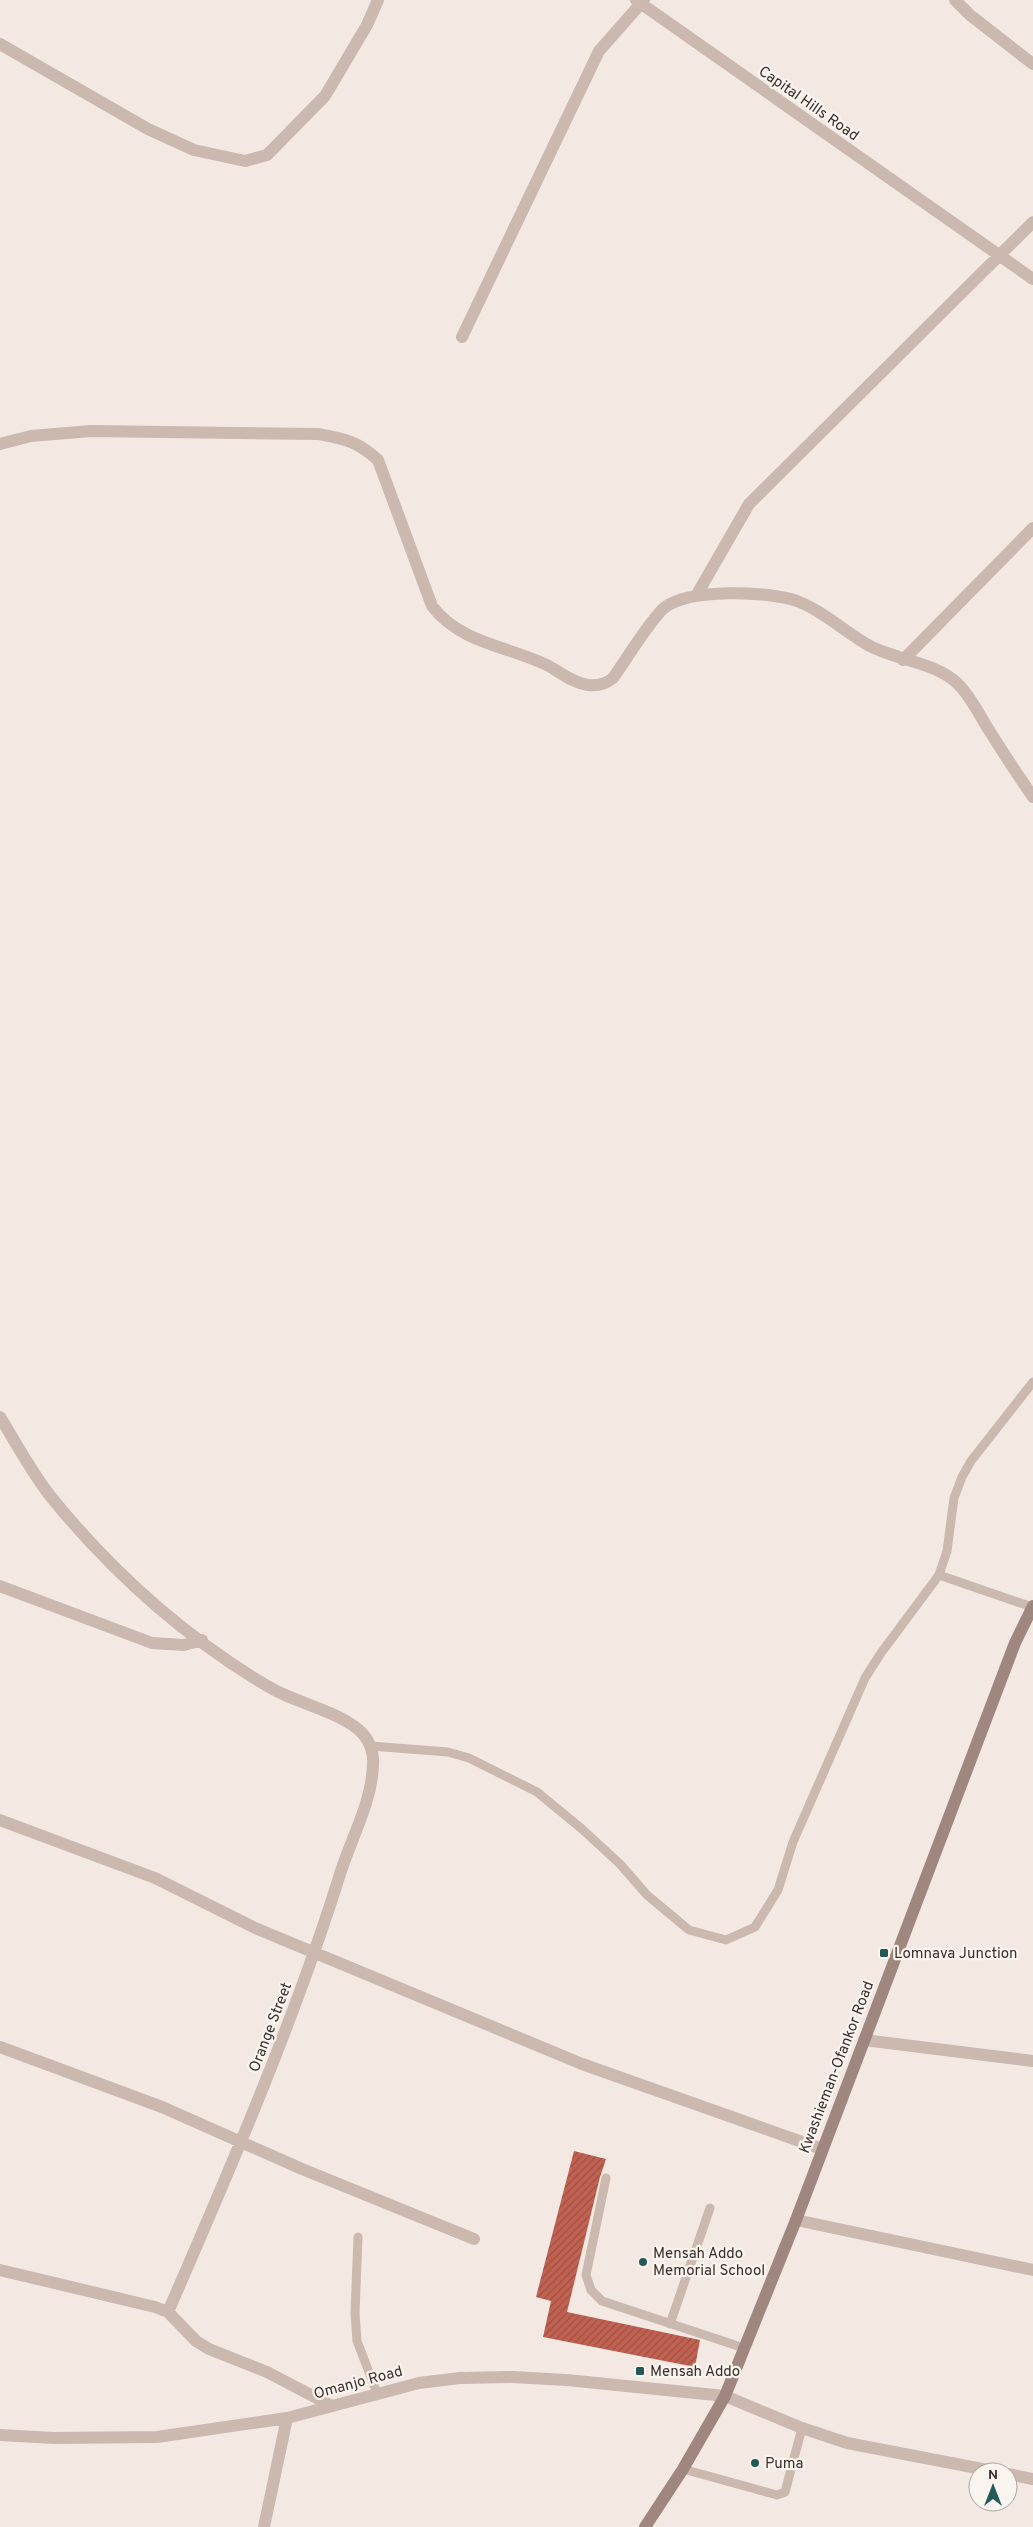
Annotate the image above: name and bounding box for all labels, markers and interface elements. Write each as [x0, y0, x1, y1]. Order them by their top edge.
street label: Capital Hills Road [754, 62, 862, 146]
place label: Lomnava Junction [894, 1945, 1017, 1964]
marker: Lomnava Junction [878, 1947, 890, 1959]
street label: Kwashieman-Ofankor Road [796, 1979, 879, 2156]
street label: Orange Street [246, 1980, 297, 2075]
place label: Mensah Addo Memorial School [653, 2245, 765, 2281]
marker: Mensah Addo Memorial School [637, 2256, 649, 2268]
street label: Omanjo Road [312, 2362, 405, 2404]
place label: Mensah Addo [650, 2363, 740, 2382]
marker: Mensah Addo [634, 2365, 646, 2377]
place label: Puma [765, 2455, 803, 2474]
marker: Puma [749, 2457, 761, 2469]
north arrow [968, 2462, 1018, 2512]
text: N [988, 2467, 998, 2484]

